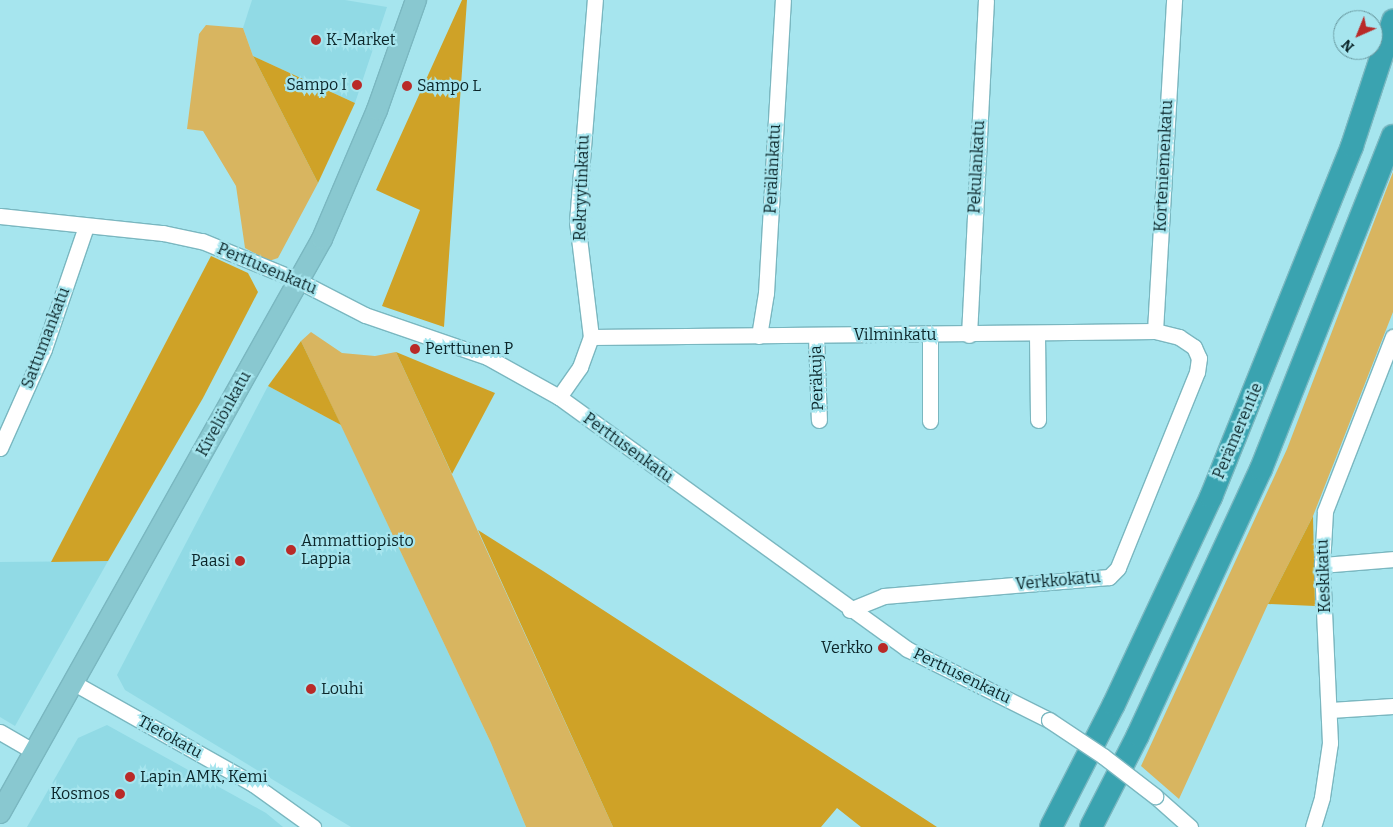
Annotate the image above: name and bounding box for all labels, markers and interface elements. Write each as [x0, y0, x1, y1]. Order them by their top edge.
north arrow [1333, 10, 1383, 60]
place label: K-Market [326, 30, 396, 50]
marker: K-Market [310, 34, 322, 46]
text: N [1338, 36, 1358, 55]
place label: Sampo I [286, 75, 347, 95]
place label: Sampo L [417, 76, 481, 96]
marker: Sampo I [351, 79, 363, 91]
marker: Sampo L [401, 80, 413, 92]
street label: Korteniemenkatu [1151, 100, 1177, 232]
street label: Pekulankatu [965, 120, 989, 214]
street label: Perälänkatu [761, 124, 785, 214]
street label: Rekryytinkatu [571, 135, 593, 241]
street label: Perttusenkatu [214, 239, 320, 299]
street label: Sattumankatu [18, 285, 74, 391]
street label: Vilminkatu [854, 325, 936, 345]
place label: Perttunen P [425, 339, 513, 359]
marker: Perttunen P [409, 343, 421, 355]
street label: Peräkuja [806, 345, 828, 411]
street label: Kiveliönkatu [193, 368, 255, 460]
street label: Perämerentie [1209, 380, 1267, 482]
street label: Perttusenkatu [579, 409, 677, 487]
place label: Ammattiopisto Lappia [301, 531, 414, 569]
street label: Keskikatu [1313, 539, 1335, 613]
marker: Ammattiopisto Lappia [285, 544, 297, 556]
place label: Paasi [191, 551, 230, 571]
marker: Paasi [234, 555, 246, 567]
street label: Verkkokatu [1015, 568, 1101, 594]
place label: Verkko [821, 638, 873, 658]
marker: Verkko [877, 642, 889, 654]
street label: Perttusenkatu [910, 644, 1014, 708]
place label: Louhi [321, 679, 363, 699]
marker: Louhi [305, 683, 317, 695]
street label: Tietokatu [135, 712, 205, 762]
place label: Lapin AMK, Kemi [140, 767, 267, 787]
marker: Lapin AMK, Kemi [124, 771, 136, 783]
place label: Kosmos [50, 784, 110, 804]
marker: Kosmos [114, 788, 126, 800]

